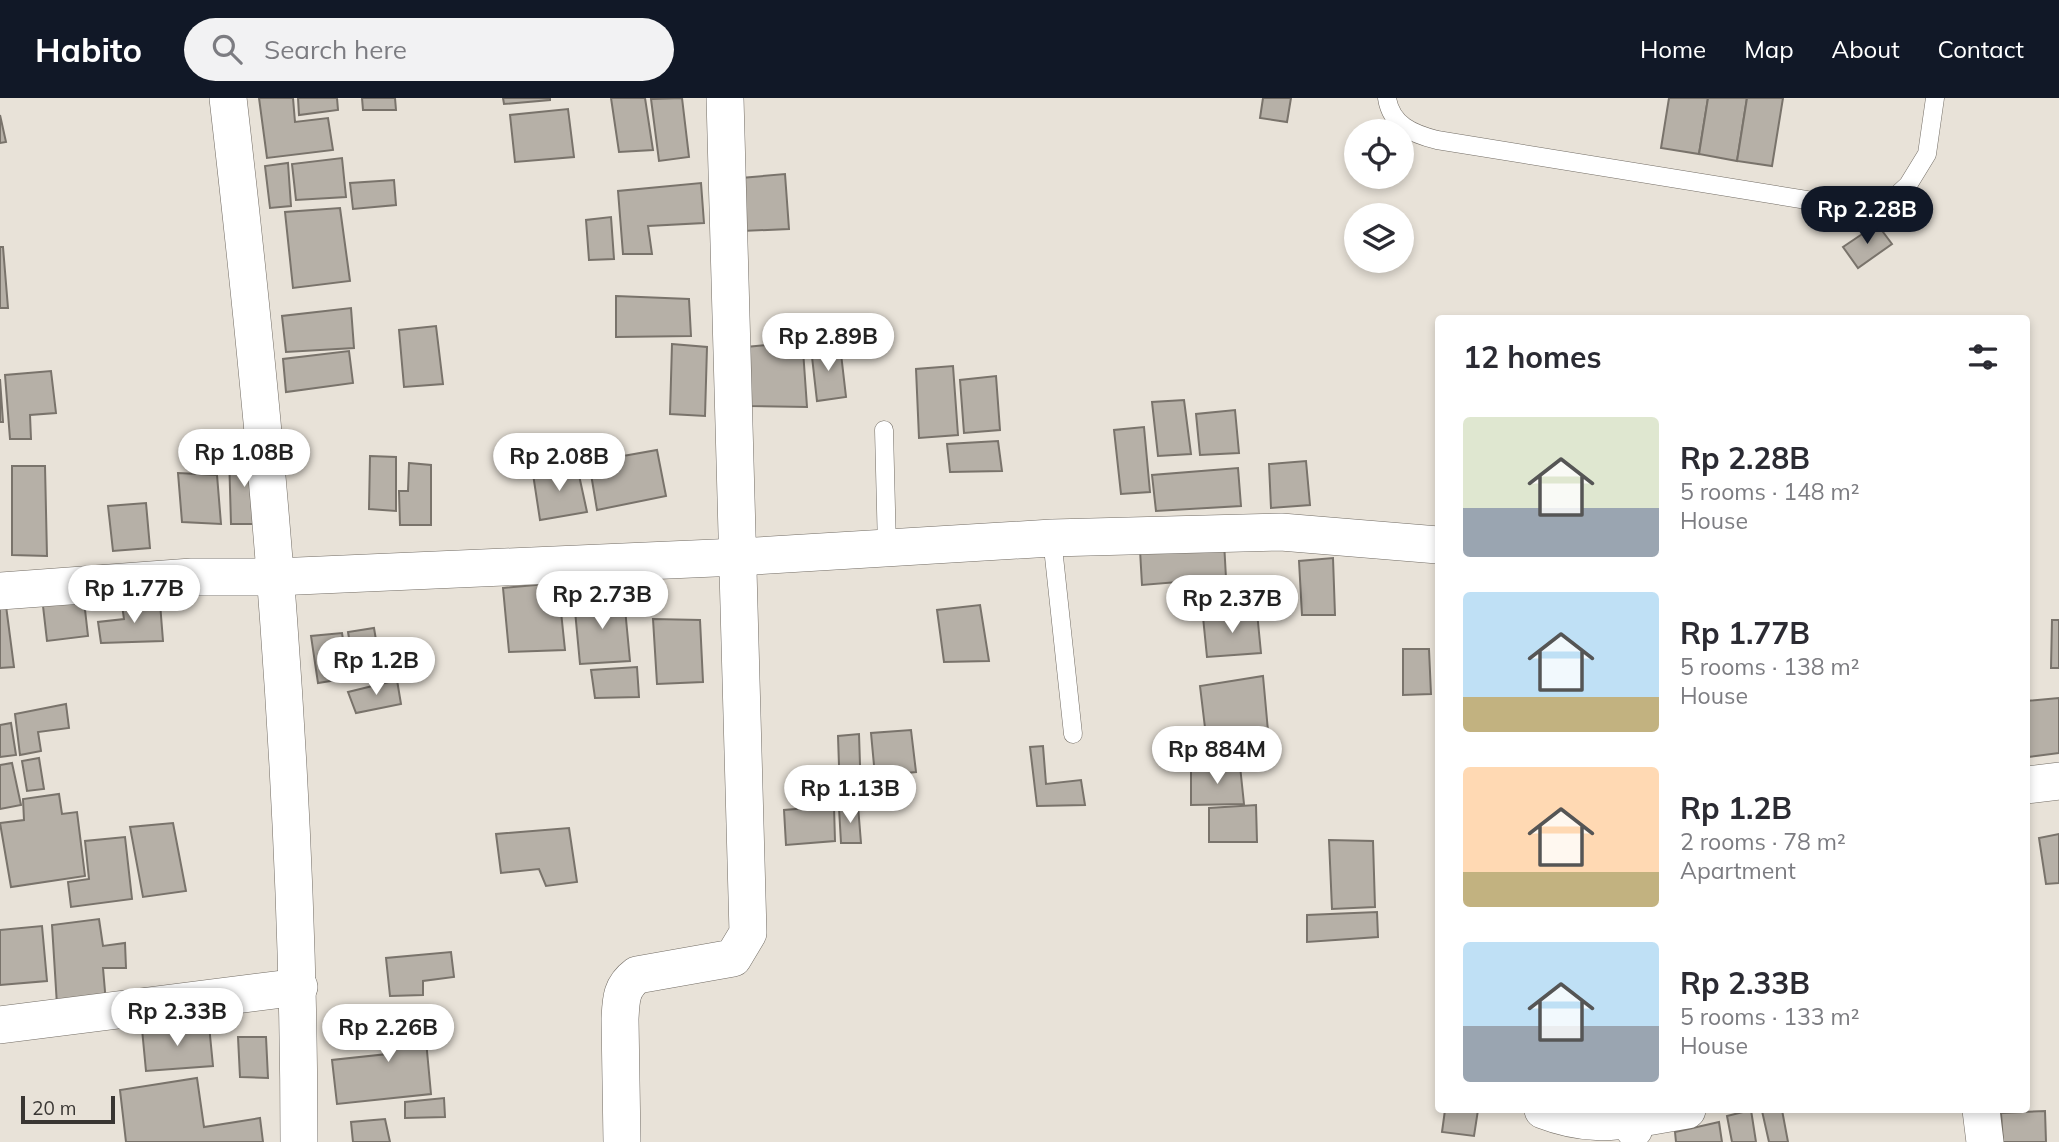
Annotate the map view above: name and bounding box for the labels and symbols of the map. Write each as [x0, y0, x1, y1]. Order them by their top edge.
pin: Rp 2.28B [1795, 186, 1939, 246]
pin: Rp 2.89B [756, 314, 900, 373]
pin: Rp 1.08B [172, 430, 316, 489]
pin: Rp 2.08B [487, 434, 631, 493]
pin: Rp 1.77B [62, 566, 206, 625]
pin: Rp 2.73B [530, 572, 674, 631]
pin: Rp 2.37B [1160, 575, 1304, 635]
pin: Rp 1.2B [311, 638, 441, 697]
pin: Rp 884M [1152, 726, 1282, 786]
pin: Rp 1.13B [778, 766, 922, 825]
pin: Rp 2.33B [105, 988, 249, 1048]
pin: Rp 2.26B [316, 1004, 460, 1064]
scale bar [21, 1093, 116, 1125]

